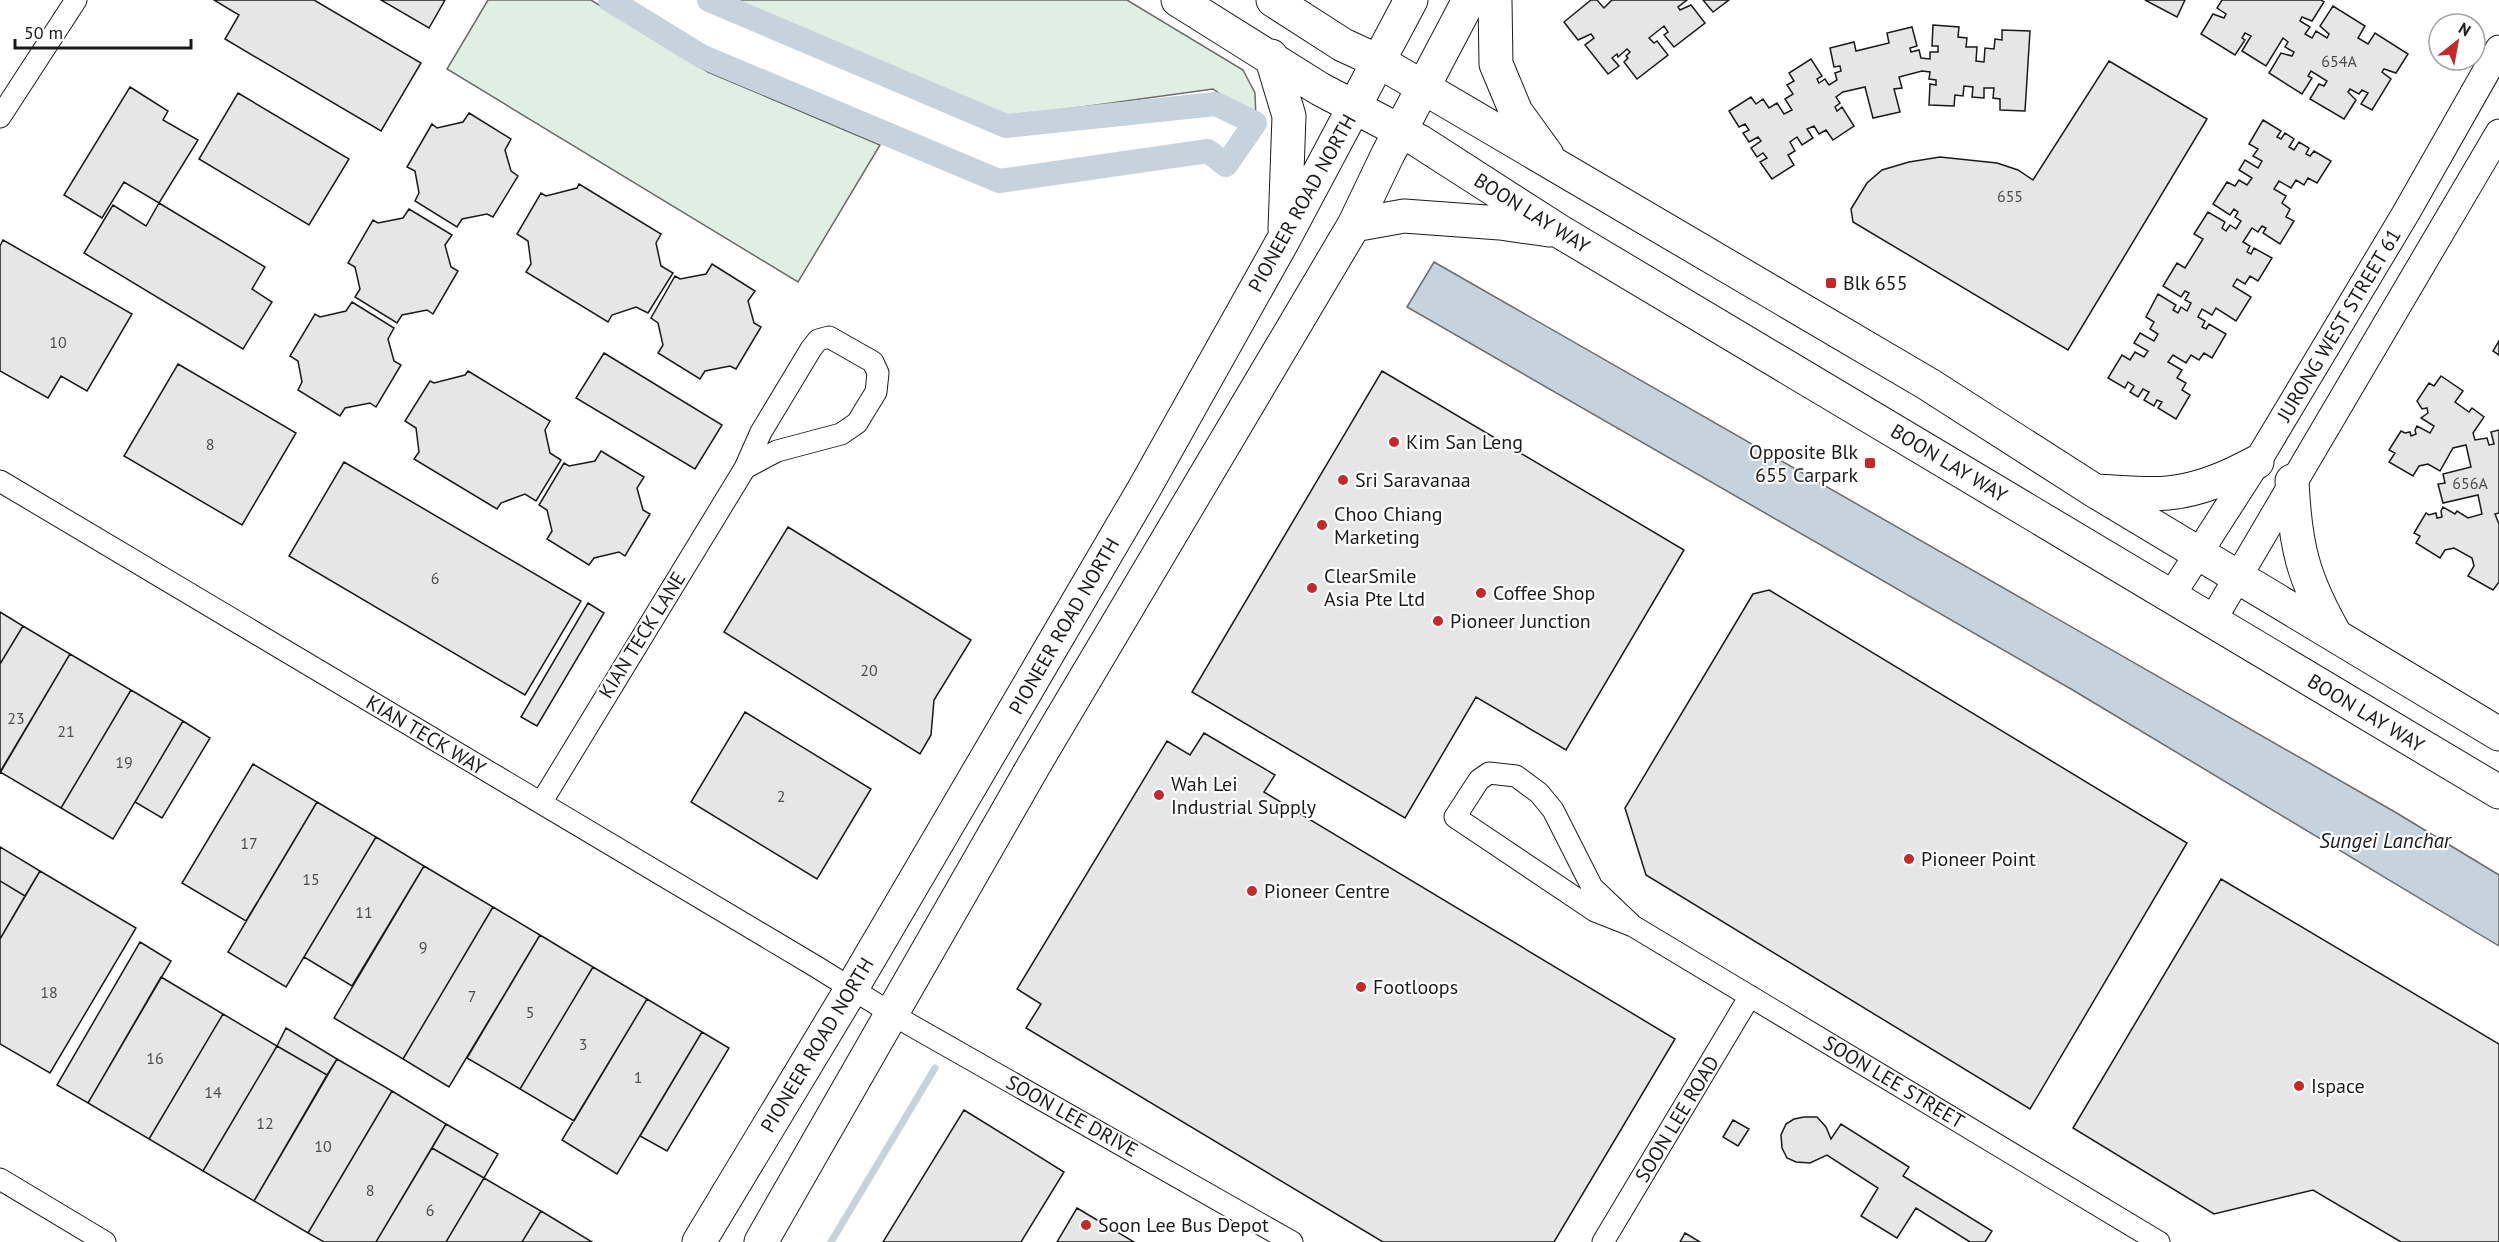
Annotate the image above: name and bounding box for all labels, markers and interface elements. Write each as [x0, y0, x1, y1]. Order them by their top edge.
scale bar [15, 12, 190, 50]
north arrow [2427, 12, 2487, 72]
text: N [2455, 18, 2474, 40]
text: 50 m [24, 21, 63, 44]
house number: 654A [2321, 51, 2357, 71]
street label: PIONEER ROAD NORTH [1242, 109, 1362, 297]
street label: BOON LAY WAY [1469, 167, 1595, 259]
house number: 655 [1997, 186, 2023, 206]
street label: JURONG WEST STREET 61 [2271, 224, 2407, 427]
place label: Blk 655 [1843, 270, 1908, 296]
marker: Blk 655 [1824, 276, 1838, 290]
house number: 10 [49, 332, 67, 352]
street label: BOON LAY WAY [1886, 418, 2013, 509]
place label: Kim San Leng [1406, 429, 1523, 455]
house number: 8 [206, 434, 214, 454]
marker: Kim San Leng [1387, 435, 1401, 449]
place label: Opposite Blk 655 Carpark [1749, 439, 1858, 488]
marker: Opposite Blk 655 Carpark [1863, 456, 1877, 470]
place label: Sri Saravanaa [1355, 467, 1471, 493]
marker: Sri Saravanaa [1336, 473, 1350, 487]
house number: 656A [2452, 473, 2488, 493]
place label: Choo Chiang Marketing [1334, 501, 1442, 550]
marker: Choo Chiang Marketing [1315, 518, 1329, 532]
street label: PIONEER ROAD NORTH [1003, 533, 1125, 719]
place label: ClearSmile Asia Pte Ltd [1324, 563, 1425, 612]
street label: KIAN TECK LANE [593, 567, 691, 703]
house number: 6 [431, 568, 439, 588]
place label: Coffee Shop [1493, 580, 1595, 606]
marker: ClearSmile Asia Pte Ltd [1305, 581, 1319, 595]
marker: Coffee Shop [1474, 586, 1488, 600]
place label: Pioneer Junction [1450, 608, 1591, 634]
marker: Pioneer Junction [1431, 614, 1445, 628]
house number: 20 [860, 660, 878, 680]
street label: BOON LAY WAY [2303, 668, 2430, 759]
street label: KIAN TECK WAY [361, 689, 491, 781]
house number: 23 [7, 708, 25, 728]
house number: 21 [57, 721, 75, 741]
house number: 19 [115, 752, 133, 772]
place label: Wah Lei Industrial Supply [1171, 771, 1317, 820]
house number: 2 [777, 786, 785, 806]
marker: Wah Lei Industrial Supply [1152, 788, 1166, 802]
water label: Sungei Lanchar [2319, 827, 2453, 854]
house number: 17 [240, 833, 258, 853]
place label: Pioneer Point [1921, 846, 2036, 872]
marker: Pioneer Point [1902, 852, 1916, 866]
house number: 15 [302, 869, 320, 889]
place label: Pioneer Centre [1264, 878, 1390, 904]
marker: Pioneer Centre [1245, 884, 1259, 898]
house number: 11 [355, 902, 373, 922]
house number: 9 [419, 937, 427, 957]
street label: PIONEER ROAD NORTH [754, 953, 880, 1137]
place label: Footloops [1373, 974, 1458, 1000]
marker: Footloops [1354, 980, 1368, 994]
house number: 18 [40, 982, 58, 1002]
house number: 7 [468, 986, 476, 1006]
house number: 5 [526, 1002, 534, 1022]
street label: SOON LEE STREET [1819, 1030, 1969, 1134]
house number: 3 [579, 1034, 587, 1054]
house number: 16 [146, 1048, 164, 1068]
street label: SOON LEE ROAD [1629, 1051, 1725, 1187]
house number: 1 [634, 1067, 642, 1087]
street label: SOON LEE DRIVE [1002, 1069, 1142, 1163]
place label: Ispace [2311, 1073, 2365, 1099]
marker: Ispace [2292, 1079, 2306, 1093]
house number: 14 [204, 1082, 222, 1102]
house number: 12 [256, 1113, 274, 1133]
house number: 10 [314, 1136, 332, 1156]
house number: 8 [366, 1180, 374, 1200]
house number: 6 [426, 1200, 434, 1220]
place label: Soon Lee Bus Depot [1098, 1212, 1269, 1238]
marker: Soon Lee Bus Depot [1079, 1218, 1093, 1232]

